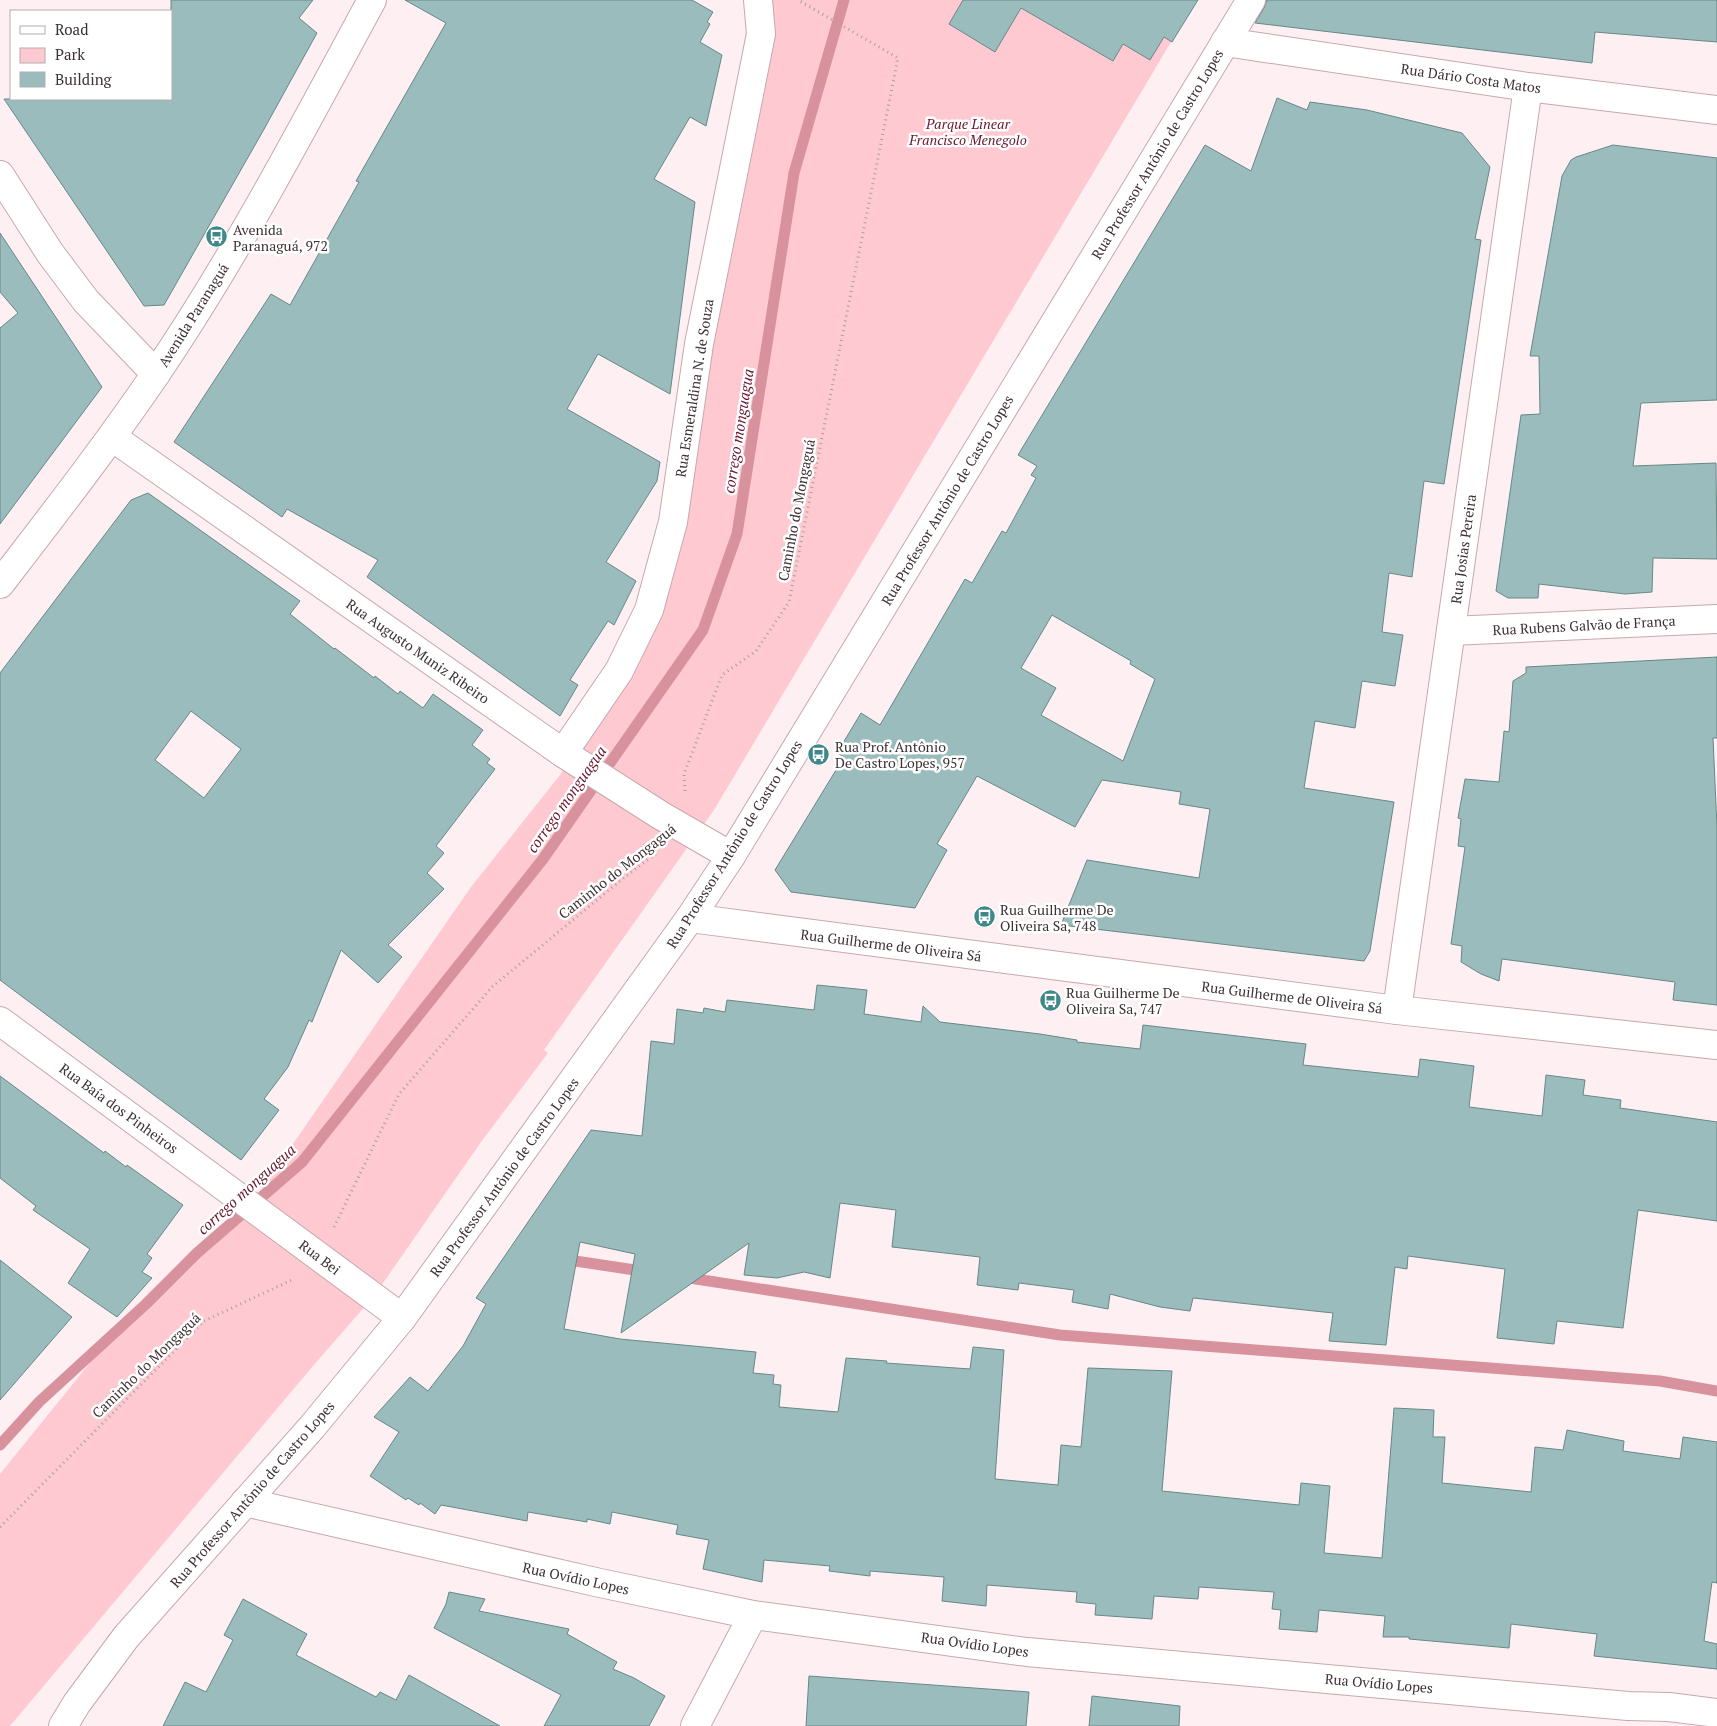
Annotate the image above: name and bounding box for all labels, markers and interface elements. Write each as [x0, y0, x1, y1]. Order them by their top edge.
legend [10, 10, 172, 100]
text: Road [55, 19, 88, 39]
text: Park [55, 44, 85, 64]
street label: Rua Professor Antônio de Castro Lopes [1087, 45, 1227, 263]
street label: Rua Dário Costa Matos [1400, 59, 1542, 97]
text: Building [55, 69, 113, 89]
park label: Parque Linear Francisco Menegolo [908, 114, 1027, 149]
place label: Avenida Paranaguá, 972 [233, 220, 328, 255]
bus stop icon: Avenida Paranaguá, 972 [205, 225, 229, 249]
street label: Avenida Paranaguá [153, 260, 233, 370]
street label: Rua Esmeraldina N. de Souza [670, 297, 718, 479]
water label: corrego monguagua [718, 367, 758, 495]
street label: Rua Professor Antônio de Castro Lopes [877, 391, 1017, 609]
street label: Caminho do Mongaguá [773, 437, 819, 583]
street label: Rua Josias Pereira [1446, 493, 1480, 605]
street label: Rua Augusto Muniz Ribeiro [343, 594, 494, 708]
street label: Rua Rubens Galvão de França [1492, 611, 1676, 639]
street label: Rua Professor Antônio de Castro Lopes [662, 736, 806, 952]
place label: Rua Prof. Antônio De Castro Lopes, 957 [835, 737, 965, 772]
water label: corrego monguagua [522, 742, 610, 856]
bus stop icon: Rua Prof. Antônio De Castro Lopes, 957 [807, 742, 831, 766]
street label: Caminho do Mongaguá [554, 819, 680, 923]
place label: Rua Guilherme De Oliveira Sa, 748 [1000, 900, 1114, 935]
bus stop icon: Rua Guilherme De Oliveira Sa, 748 [972, 905, 996, 929]
street label: Rua Guilherme de Oliveira Sá [799, 924, 983, 966]
street label: Rua Guilherme de Oliveira Sá [1200, 976, 1384, 1018]
place label: Rua Guilherme De Oliveira Sa, 747 [1066, 983, 1180, 1018]
bus stop icon: Rua Guilherme De Oliveira Sa, 747 [1038, 988, 1062, 1012]
street label: Rua Baía dos Pinheiros [56, 1058, 182, 1158]
street label: Rua Professor Antônio de Castro Lopes [425, 1074, 583, 1280]
water label: corrego monguagua [193, 1139, 299, 1239]
street label: Rua Bei [295, 1235, 345, 1279]
street label: Caminho do Mongaguá [88, 1308, 204, 1422]
street label: Rua Professor Antônio de Castro Lopes [165, 1397, 339, 1591]
street label: Rua Ovídio Lopes [521, 1557, 631, 1599]
street label: Rua Ovídio Lopes [920, 1627, 1030, 1661]
street label: Rua Ovídio Lopes [1324, 1669, 1434, 1697]

